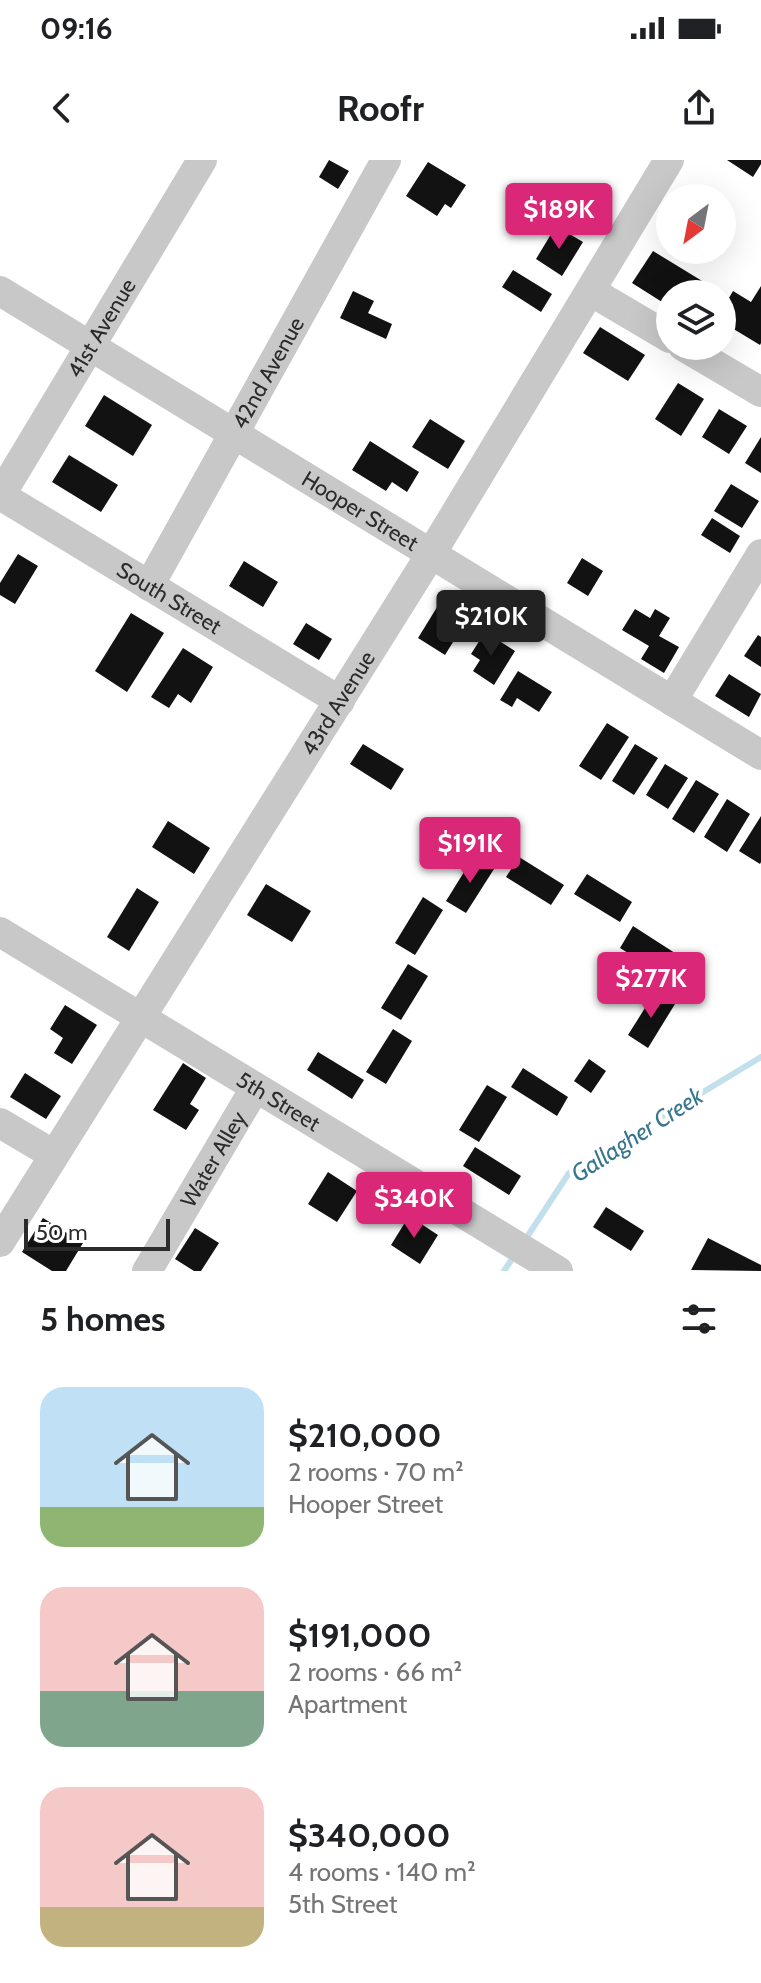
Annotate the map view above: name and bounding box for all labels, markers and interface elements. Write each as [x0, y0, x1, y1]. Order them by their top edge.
text: 09:16 [40, 10, 113, 47]
icon: back [40, 86, 84, 130]
text: Roofr [337, 86, 424, 130]
icon: share [677, 86, 721, 130]
pin: $189K [503, 183, 615, 251]
north arrow [656, 184, 736, 264]
map controls [656, 184, 736, 360]
text: $189K [523, 193, 595, 225]
street label: 41st Avenue [61, 274, 142, 383]
button: layers [656, 280, 736, 360]
street label: 42nd Avenue [226, 312, 310, 434]
street label: Hooper Street [297, 465, 424, 557]
street label: South Street [112, 556, 227, 640]
pin: $210K [435, 590, 547, 658]
text: $210K [454, 600, 528, 632]
street label: 43rd Avenue [295, 646, 381, 761]
pin: $191K [414, 817, 526, 885]
text: $191K [437, 827, 503, 859]
pin: $277K [595, 952, 707, 1020]
text: $277K [615, 962, 687, 994]
street label: 5th Street [232, 1066, 326, 1138]
water label: Gallagher Creek [565, 1081, 709, 1188]
street label: Water Alley [175, 1106, 252, 1212]
pin: $340K [358, 1172, 470, 1240]
text: $340K [374, 1182, 454, 1214]
scale bar [24, 1215, 170, 1251]
text: 50 m [36, 1219, 88, 1246]
icon: filters [677, 1297, 721, 1341]
text: 5 homes [40, 1298, 165, 1340]
text: $210,000 [288, 1414, 441, 1456]
icon: home [104, 1419, 200, 1515]
text: 2 rooms · 70 m² [288, 1456, 464, 1488]
text: Hooper Street [288, 1488, 443, 1520]
text: $191,000 [288, 1614, 432, 1656]
icon: home [104, 1619, 200, 1715]
text: 2 rooms · 66 m² [288, 1656, 462, 1688]
text: Apartment [288, 1688, 407, 1720]
text: $340,000 [288, 1814, 450, 1856]
icon: home [104, 1819, 200, 1915]
text: 4 rooms · 140 m² [288, 1856, 476, 1888]
text: 5th Street [288, 1888, 398, 1920]

